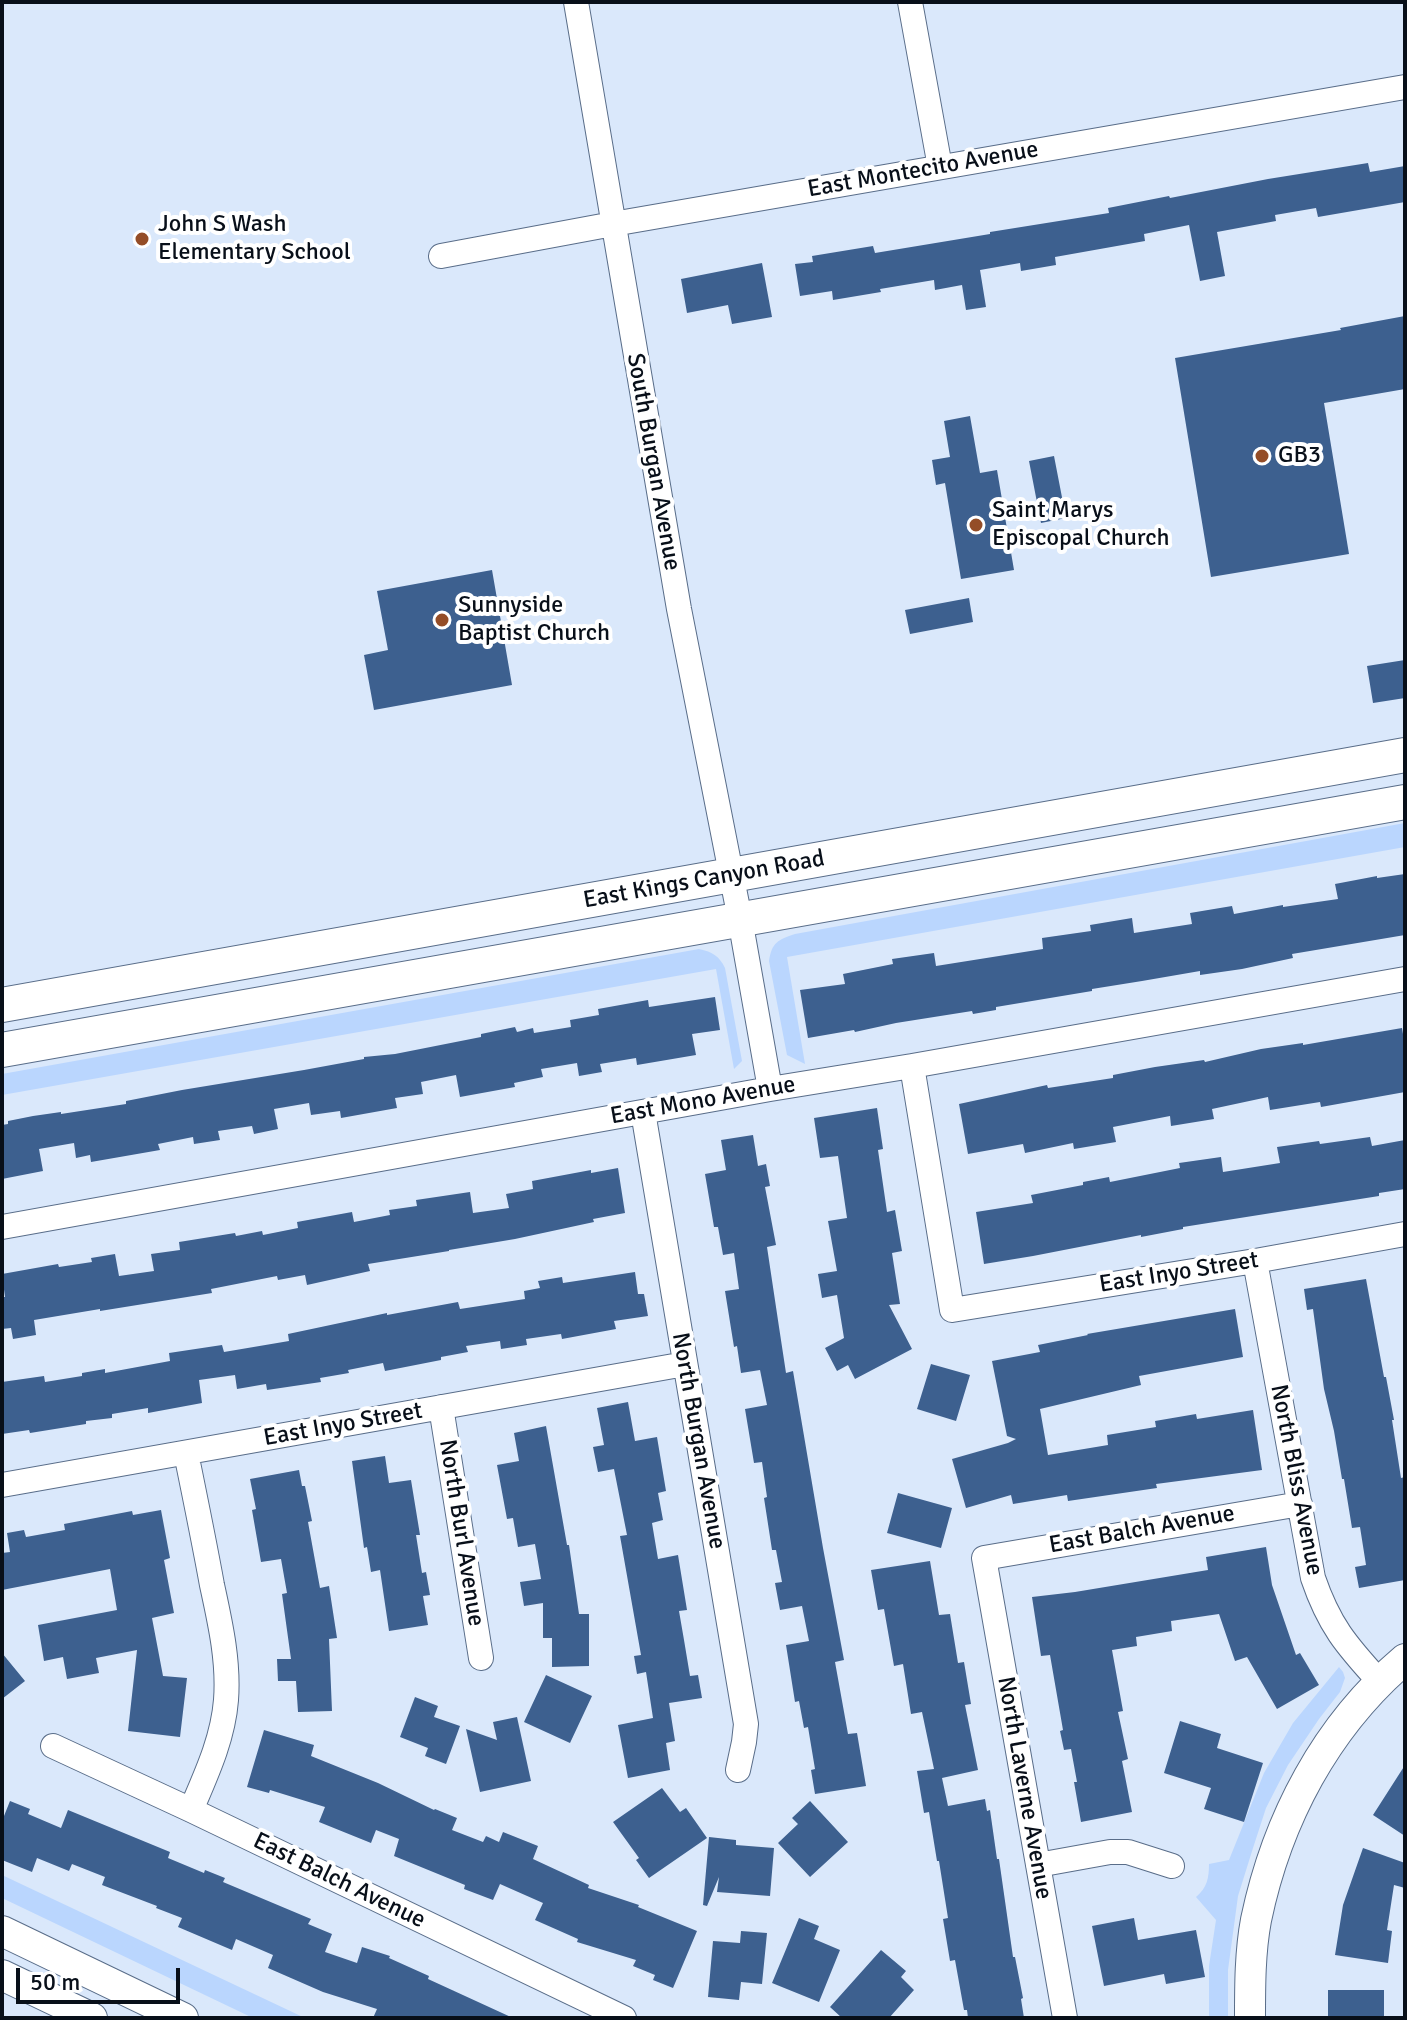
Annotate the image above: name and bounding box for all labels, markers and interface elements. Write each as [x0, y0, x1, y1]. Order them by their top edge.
street label: East Montecito Avenue [805, 136, 1041, 204]
place label: John S Wash Elementary School [158, 211, 351, 267]
marker: John S Wash Elementary School [133, 230, 151, 248]
street label: South Burgan Avenue [620, 351, 686, 573]
place label: GB3 [1278, 442, 1321, 470]
marker: GB3 [1253, 447, 1271, 465]
place label: Saint Marys Episcopal Church [992, 497, 1170, 553]
marker: Saint Marys Episcopal Church [967, 516, 985, 534]
place label: Sunnyside Baptist Church [458, 592, 610, 648]
marker: Sunnyside Baptist Church [433, 611, 451, 629]
street label: East Kings Canyon Road [581, 845, 827, 915]
street label: East Mono Avenue [608, 1071, 798, 1131]
street label: East Inyo Street [1097, 1246, 1261, 1300]
street label: North Burgan Avenue [665, 1330, 731, 1552]
street label: North Bliss Avenue [1263, 1382, 1329, 1578]
street label: East Inyo Street [261, 1397, 425, 1453]
street label: North Burl Avenue [432, 1438, 490, 1628]
street label: East Balch Avenue [1047, 1499, 1237, 1561]
street label: North Laverne Avenue [990, 1674, 1058, 1902]
street label: East Balch Avenue [248, 1827, 430, 1935]
scale bar [20, 1952, 184, 2002]
text: 50 m [30, 1967, 80, 1997]

